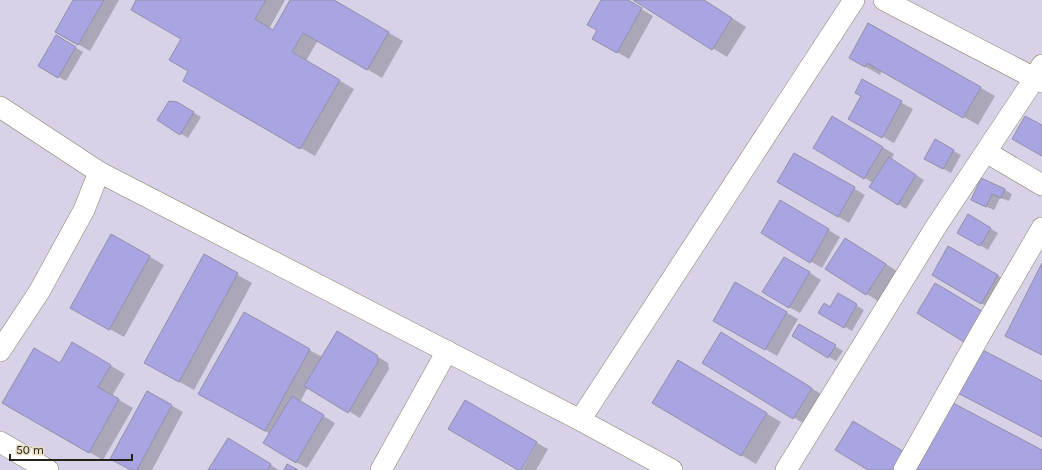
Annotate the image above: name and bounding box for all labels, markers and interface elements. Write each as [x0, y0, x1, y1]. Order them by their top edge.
scale bar [10, 436, 132, 462]
text: 50 m [16, 443, 44, 457]

